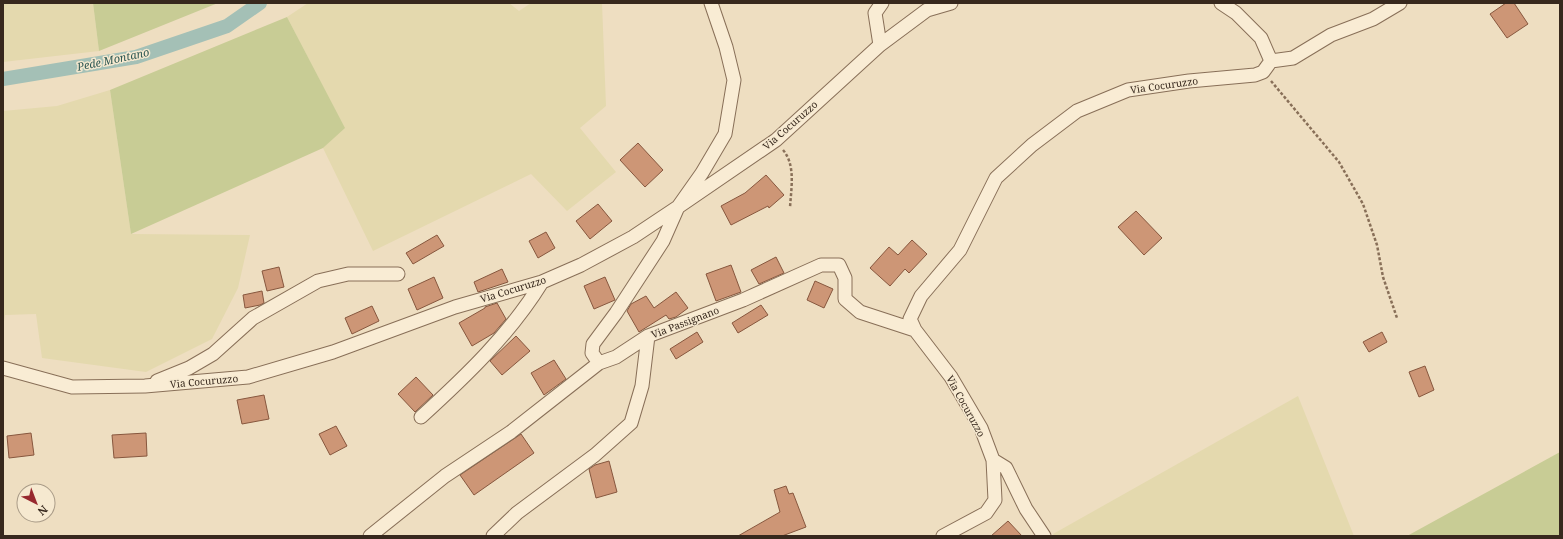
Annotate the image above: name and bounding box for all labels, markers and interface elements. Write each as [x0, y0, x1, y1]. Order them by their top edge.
water label: Pede Montano [75, 44, 150, 74]
street label: Via Cocuruzzo [1129, 73, 1199, 97]
street label: Via Cocuruzzo [760, 97, 821, 153]
street label: Via Cocuruzzo [478, 272, 548, 306]
street label: Via Passignano [649, 303, 721, 341]
street label: Via Cocuruzzo [169, 371, 239, 391]
street label: Via Cocuruzzo [943, 373, 989, 440]
north arrow [16, 483, 56, 523]
text: N [35, 502, 51, 519]

